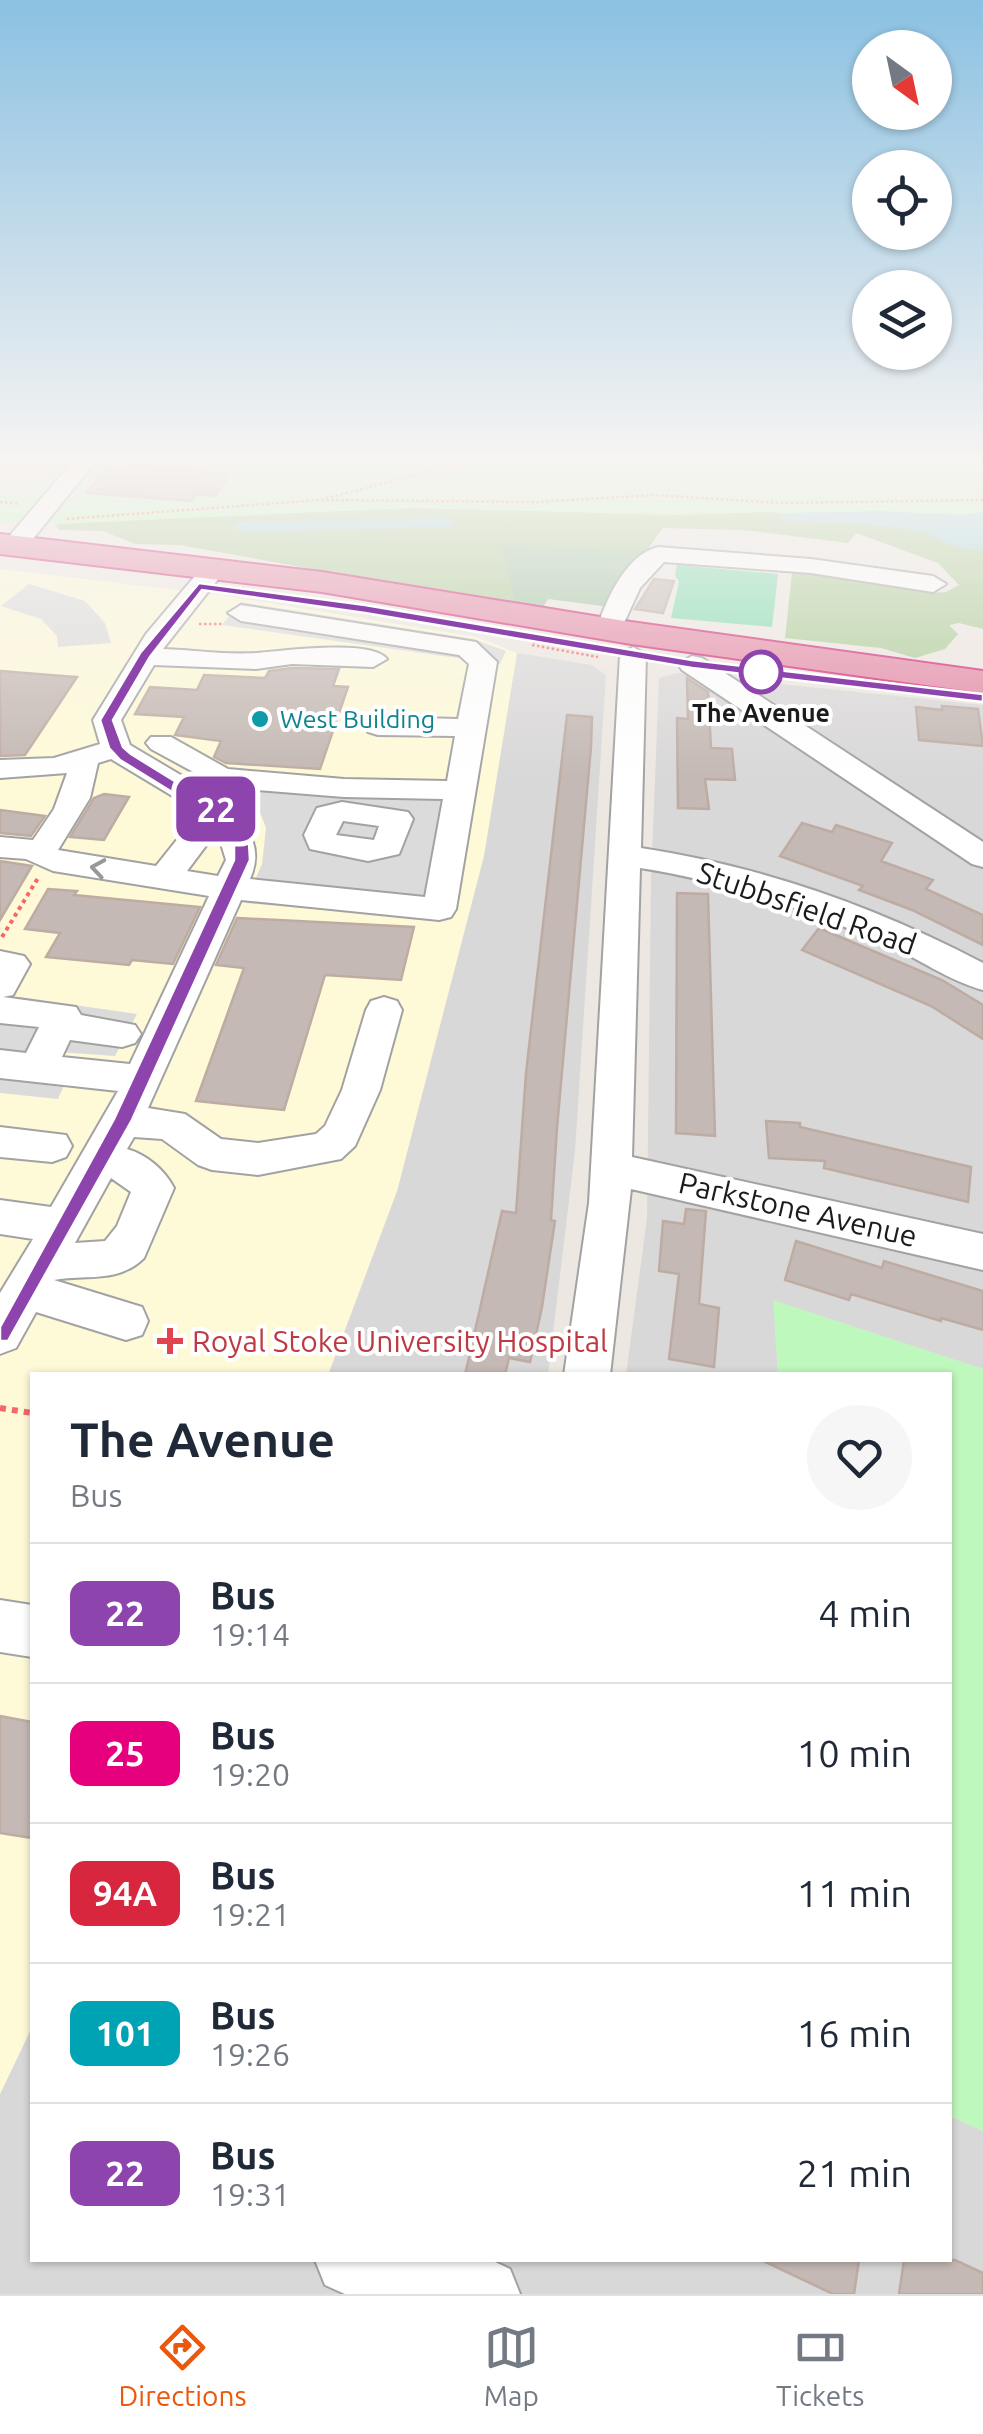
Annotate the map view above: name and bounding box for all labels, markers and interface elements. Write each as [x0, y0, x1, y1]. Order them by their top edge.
north arrow [852, 30, 952, 130]
map controls [852, 30, 952, 370]
button: locate [852, 150, 952, 250]
button: layers [852, 270, 952, 370]
marker: The Avenue [740, 651, 782, 693]
place label: The Avenue [692, 699, 830, 727]
place label: West Building [280, 705, 435, 733]
marker: West Building [249, 708, 271, 730]
line badge: 22 [171, 776, 261, 842]
text: 22 [196, 789, 236, 829]
street label: Stubbsfield Road [693, 855, 921, 961]
one-way arrow [90, 858, 107, 879]
street label: Parkstone Avenue [676, 1165, 920, 1253]
place label: Royal Stoke University Hospital [192, 1324, 608, 1358]
marker: Royal Stoke University Hospital [157, 1328, 183, 1354]
button: heart [807, 1405, 912, 1510]
text: The Avenue [70, 1412, 335, 1466]
text: Bus [70, 1477, 122, 1513]
text: Bus [210, 1574, 275, 1616]
text: 4 min [818, 1592, 912, 1634]
text: 22 [105, 1593, 145, 1633]
text: 19:14 [210, 1616, 290, 1652]
text: Bus [210, 1714, 275, 1756]
text: 10 min [797, 1732, 912, 1774]
text: 25 [105, 1733, 145, 1773]
text: 19:20 [210, 1756, 290, 1792]
text: Bus [210, 1854, 275, 1896]
text: 11 min [797, 1872, 912, 1914]
text: 94A [93, 1873, 157, 1913]
text: 19:21 [210, 1896, 290, 1932]
text: Bus [210, 1994, 275, 2036]
text: 16 min [797, 2012, 912, 2054]
text: 101 [95, 2013, 155, 2053]
text: 19:26 [210, 2036, 290, 2072]
text: Bus [210, 2134, 275, 2176]
text: 21 min [797, 2152, 912, 2194]
text: 22 [105, 2153, 145, 2193]
text: 19:31 [210, 2176, 290, 2212]
tab: Directions [119, 2320, 247, 2411]
tab: Map [484, 2320, 539, 2411]
tab: Tickets [776, 2320, 864, 2411]

